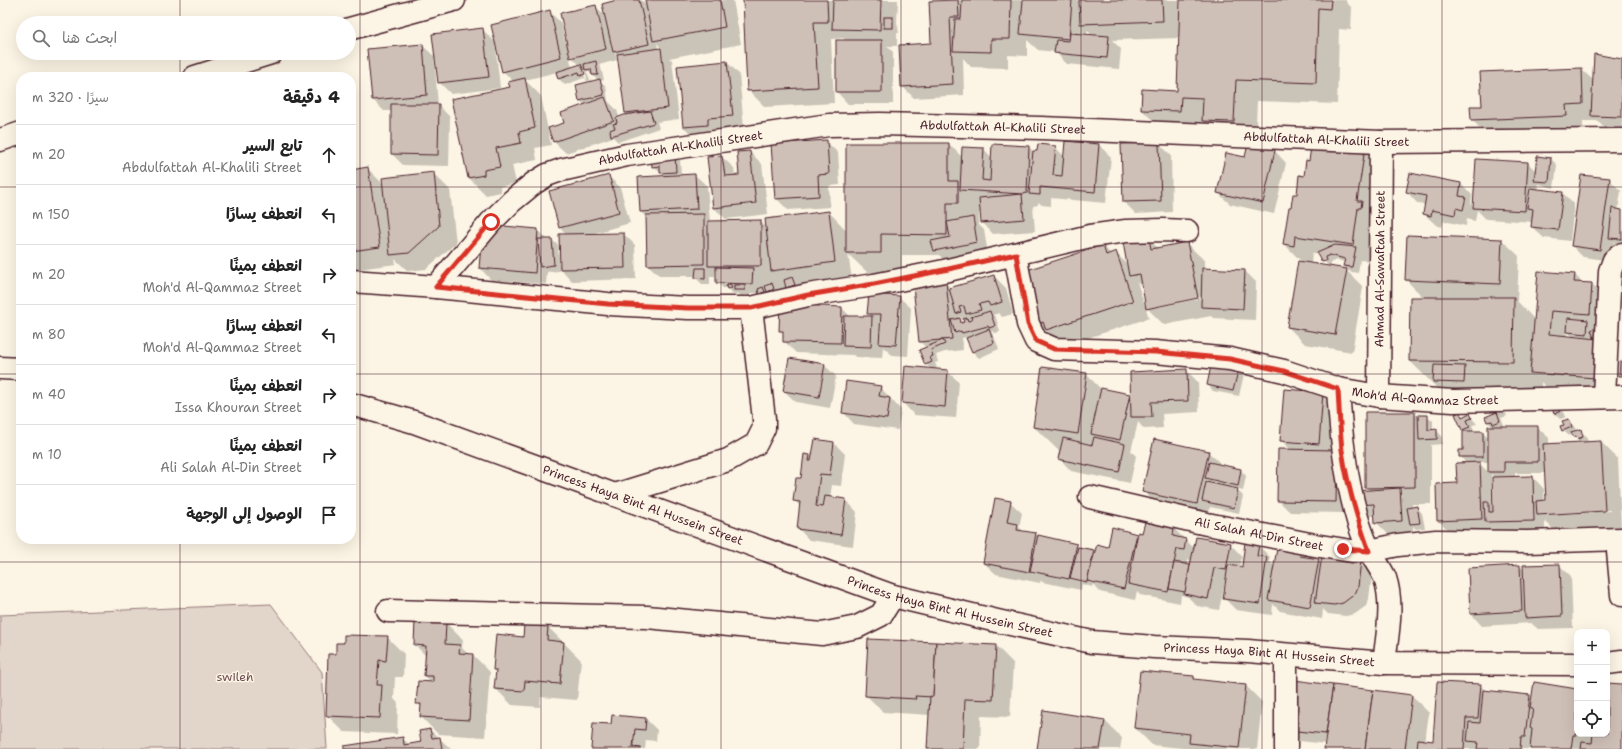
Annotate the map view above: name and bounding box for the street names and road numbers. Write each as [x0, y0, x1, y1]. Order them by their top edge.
street label: Abdulfattah Al-Khalili Street [919, 117, 1086, 138]
street label: Abdulfattah Al-Khalili Street [597, 127, 764, 169]
street label: Abdulfattah Al-Khalili Street [1243, 128, 1410, 150]
street label: Ahmad Al-Sawaftah Street [1371, 190, 1389, 348]
street label: Moh'd Al-Qammaz Street [1351, 383, 1499, 409]
street label: Princess Haya Bint Al Hussein Street [540, 461, 745, 549]
street label: Ali Salah Al-Din Street [1193, 513, 1324, 554]
street label: Princess Haya Bint Al Hussein Street [845, 572, 1054, 641]
street label: Princess Haya Bint Al Hussein Street [1163, 639, 1376, 670]

